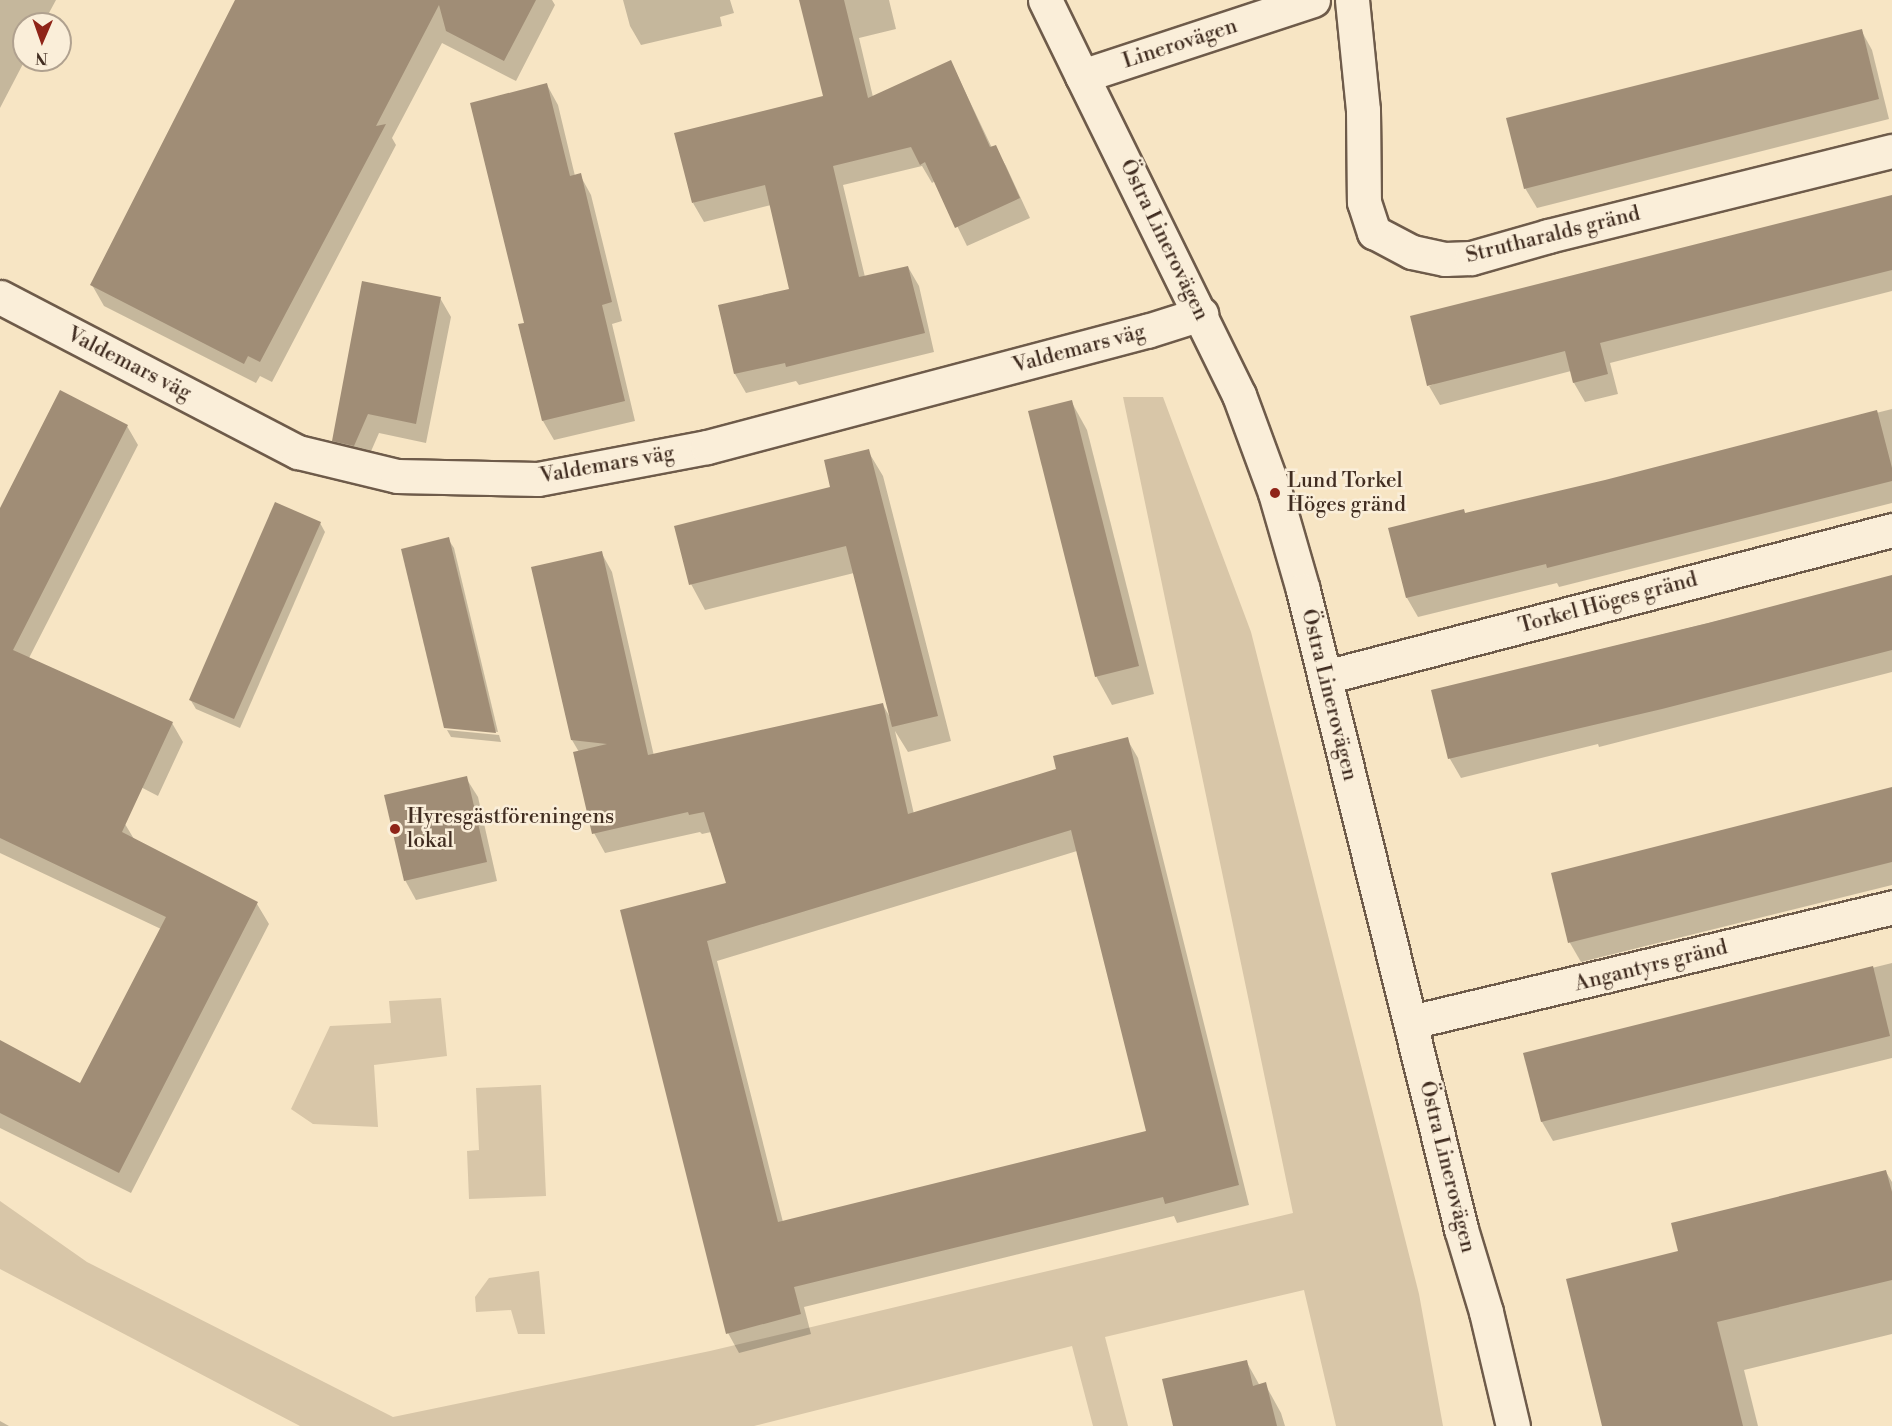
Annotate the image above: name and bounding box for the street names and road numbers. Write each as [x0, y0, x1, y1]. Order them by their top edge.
street label: Linerovägen [1120, 14, 1240, 74]
street label: Östra Linerovägen [1114, 155, 1214, 325]
street label: Strutharalds gränd [1463, 201, 1643, 269]
street label: Valdemars väg [1010, 319, 1148, 379]
street label: Valdemars väg [63, 322, 195, 406]
street label: Valdemars väg [538, 441, 676, 489]
street label: Torkel Höges gränd [1516, 567, 1700, 639]
street label: Östra Linerovägen [1295, 607, 1363, 783]
street label: Angantyrs gränd [1572, 935, 1730, 997]
street label: Östra Linerovägen [1413, 1079, 1481, 1255]

